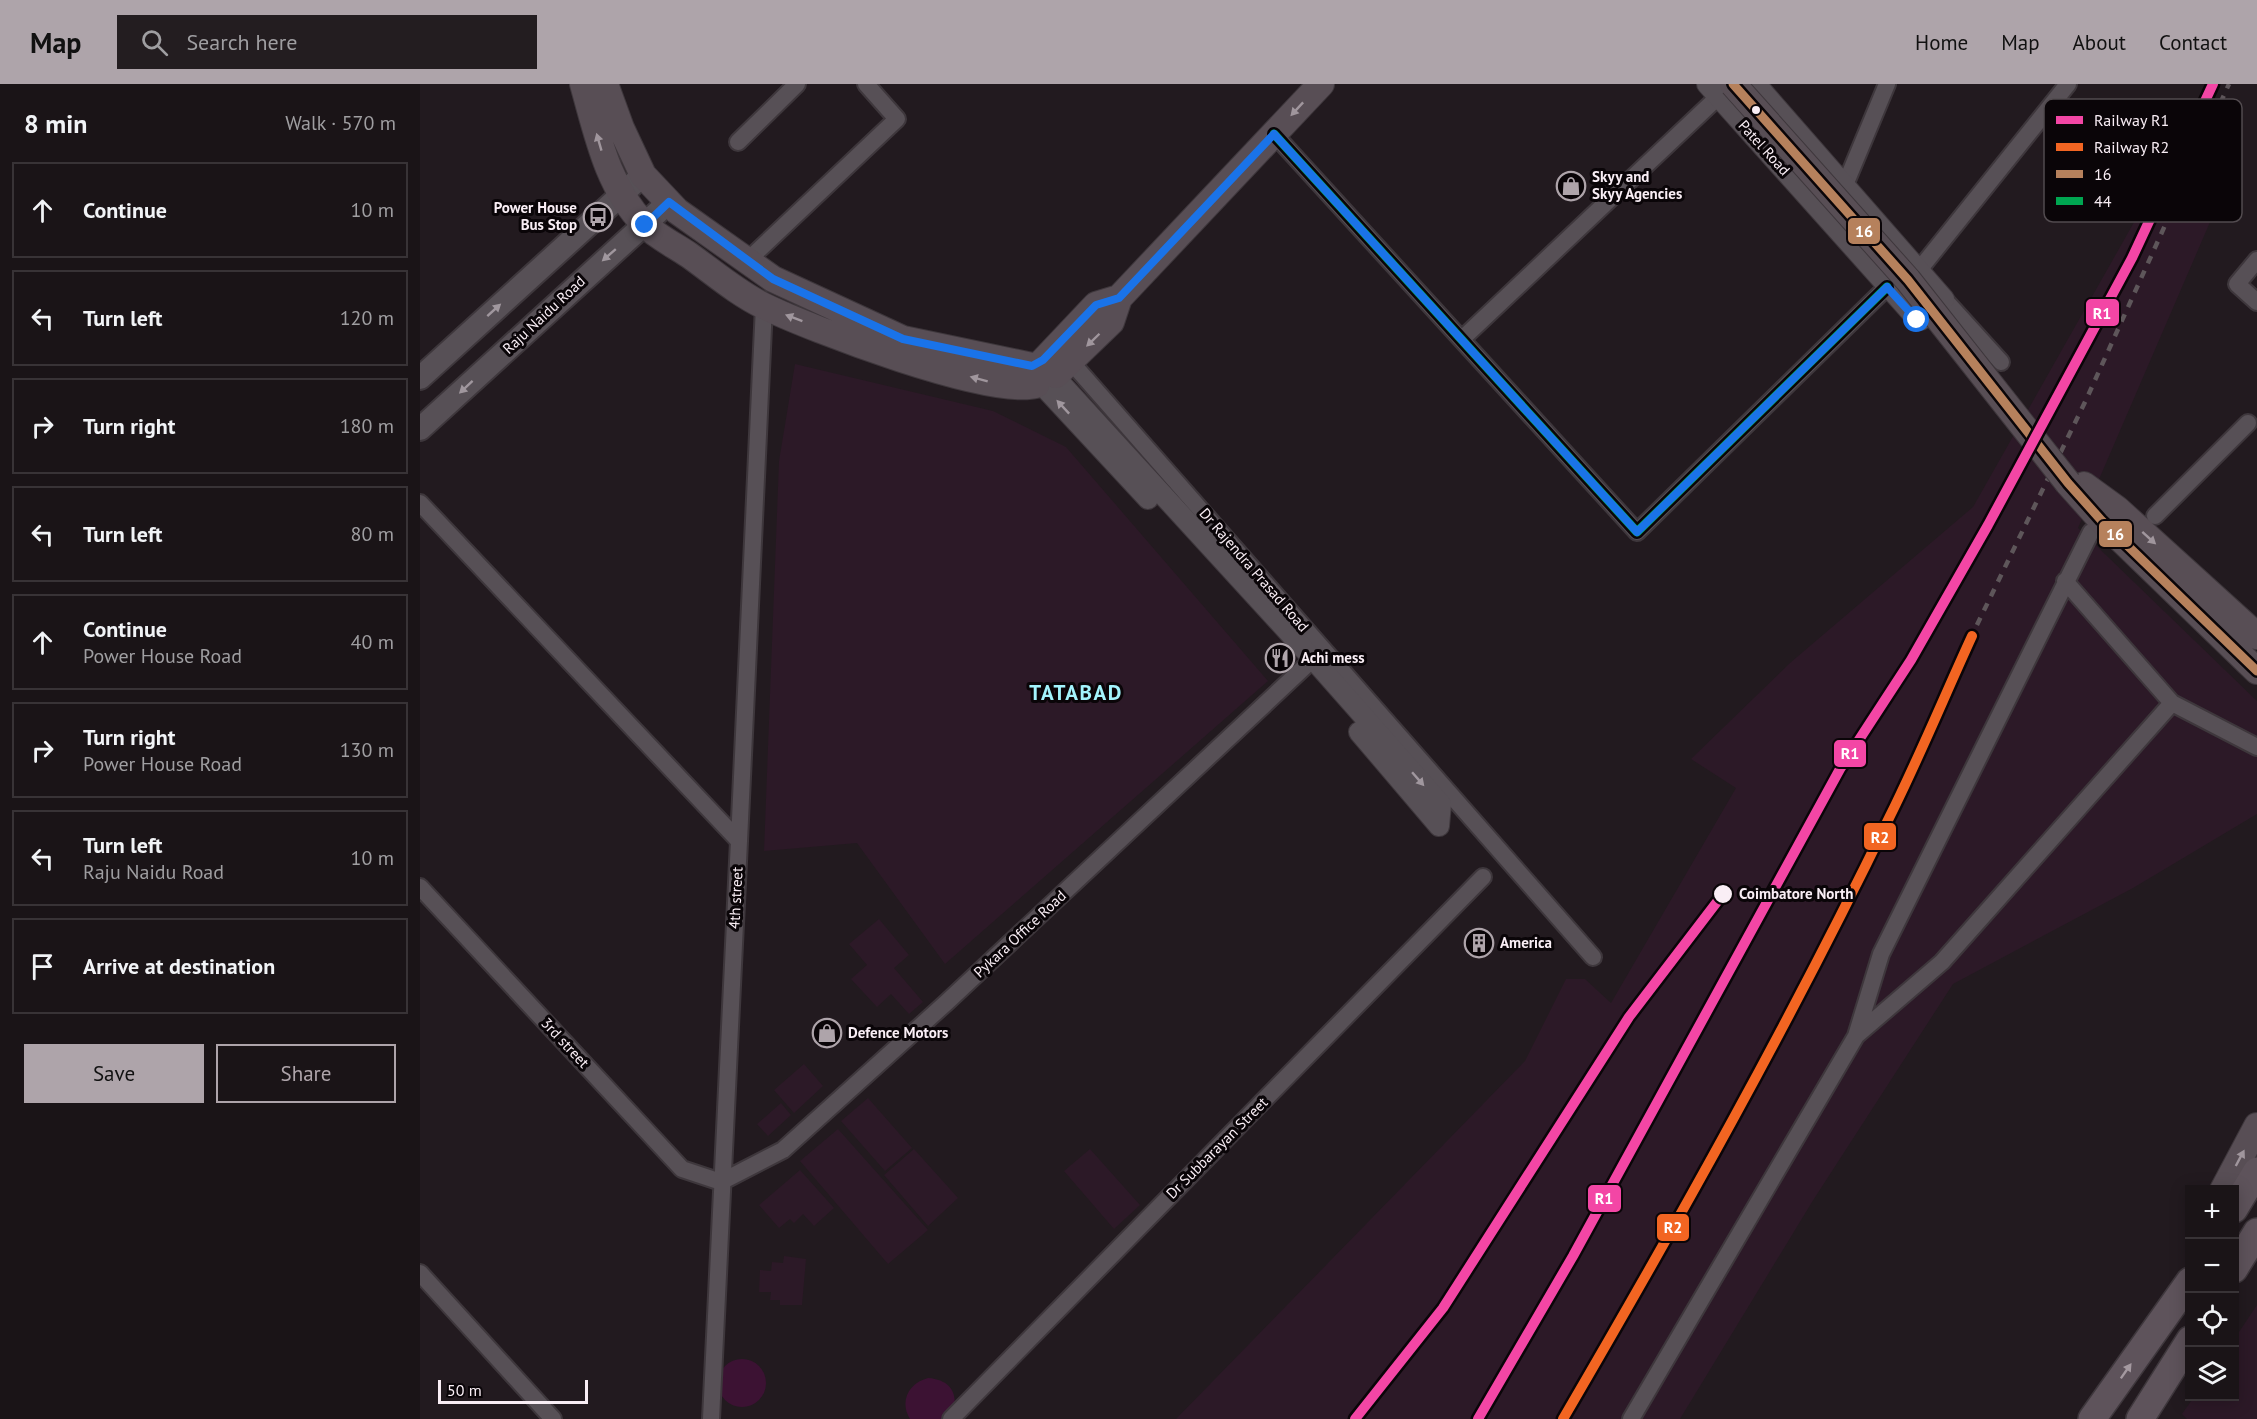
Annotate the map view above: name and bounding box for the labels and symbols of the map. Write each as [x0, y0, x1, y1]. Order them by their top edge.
legend [2044, 99, 2242, 222]
one-way arrow [1291, 101, 1304, 116]
unlabelled marker [1750, 104, 1762, 116]
text: Railway R1 [2094, 110, 2169, 130]
street label: Patel Road [1735, 116, 1794, 179]
one-way arrow [594, 133, 603, 151]
text: Railway R2 [2094, 137, 2169, 157]
text: 16 [2094, 164, 2111, 184]
place label: Skyy and Skyy Agencies [1592, 167, 1682, 203]
shop icon: Skyy and Skyy Agencies [1555, 170, 1587, 202]
text: 44 [2094, 191, 2112, 211]
place label: Power House Bus Stop [494, 198, 577, 234]
bus stop icon: Power House Bus Stop [582, 201, 614, 233]
route end [631, 211, 657, 237]
line badge: 16 [1847, 217, 1881, 245]
text: 16 [1855, 221, 1873, 241]
one-way arrow [602, 248, 617, 262]
street label: Raju Naidu Road [498, 272, 589, 358]
line badge: R1 [2085, 298, 2120, 327]
text: R1 [2093, 303, 2111, 323]
one-way arrow [487, 304, 501, 318]
route start [1903, 306, 1929, 332]
one-way arrow [785, 313, 803, 322]
one-way arrow [1086, 332, 1100, 346]
one-way arrow [969, 374, 988, 384]
one-way arrow [458, 380, 473, 394]
one-way arrow [1056, 400, 1070, 415]
street label: Dr Rajendra Prasad Road [1196, 504, 1313, 635]
line badge: 16 [2098, 520, 2133, 548]
text: 16 [2106, 524, 2124, 544]
one-way arrow [2141, 531, 2156, 544]
restaurant icon: Achi mess [1264, 642, 1296, 674]
place label: Achi mess [1301, 648, 1365, 667]
district label: TATABAD [1029, 679, 1123, 706]
line badge: R1 [1833, 739, 1867, 768]
text: R1 [1841, 743, 1859, 763]
one-way arrow [1412, 771, 1425, 787]
line badge: R2 [1863, 822, 1897, 851]
text: R2 [1871, 827, 1889, 847]
street label: 4th street [724, 866, 747, 929]
marker: Coimbatore North [1712, 883, 1734, 905]
place label: Coimbatore North [1739, 884, 1853, 903]
street label: Pykara Office Road [969, 886, 1070, 981]
building icon: America [1463, 927, 1495, 959]
place label: America [1500, 933, 1552, 952]
street label: 3rd street [537, 1014, 593, 1072]
shop icon: Defence Motors [811, 1017, 843, 1049]
place label: Defence Motors [848, 1023, 948, 1042]
street label: Dr Subbarayan Street [1162, 1093, 1271, 1202]
one-way arrow [2235, 1149, 2245, 1166]
line badge: R1 [1587, 1184, 1622, 1213]
text: R1 [1595, 1188, 1613, 1208]
line badge: R2 [1656, 1213, 1690, 1242]
text: R2 [1664, 1217, 1682, 1237]
one-way arrow [2120, 1364, 2132, 1380]
scale bar [438, 1377, 588, 1404]

